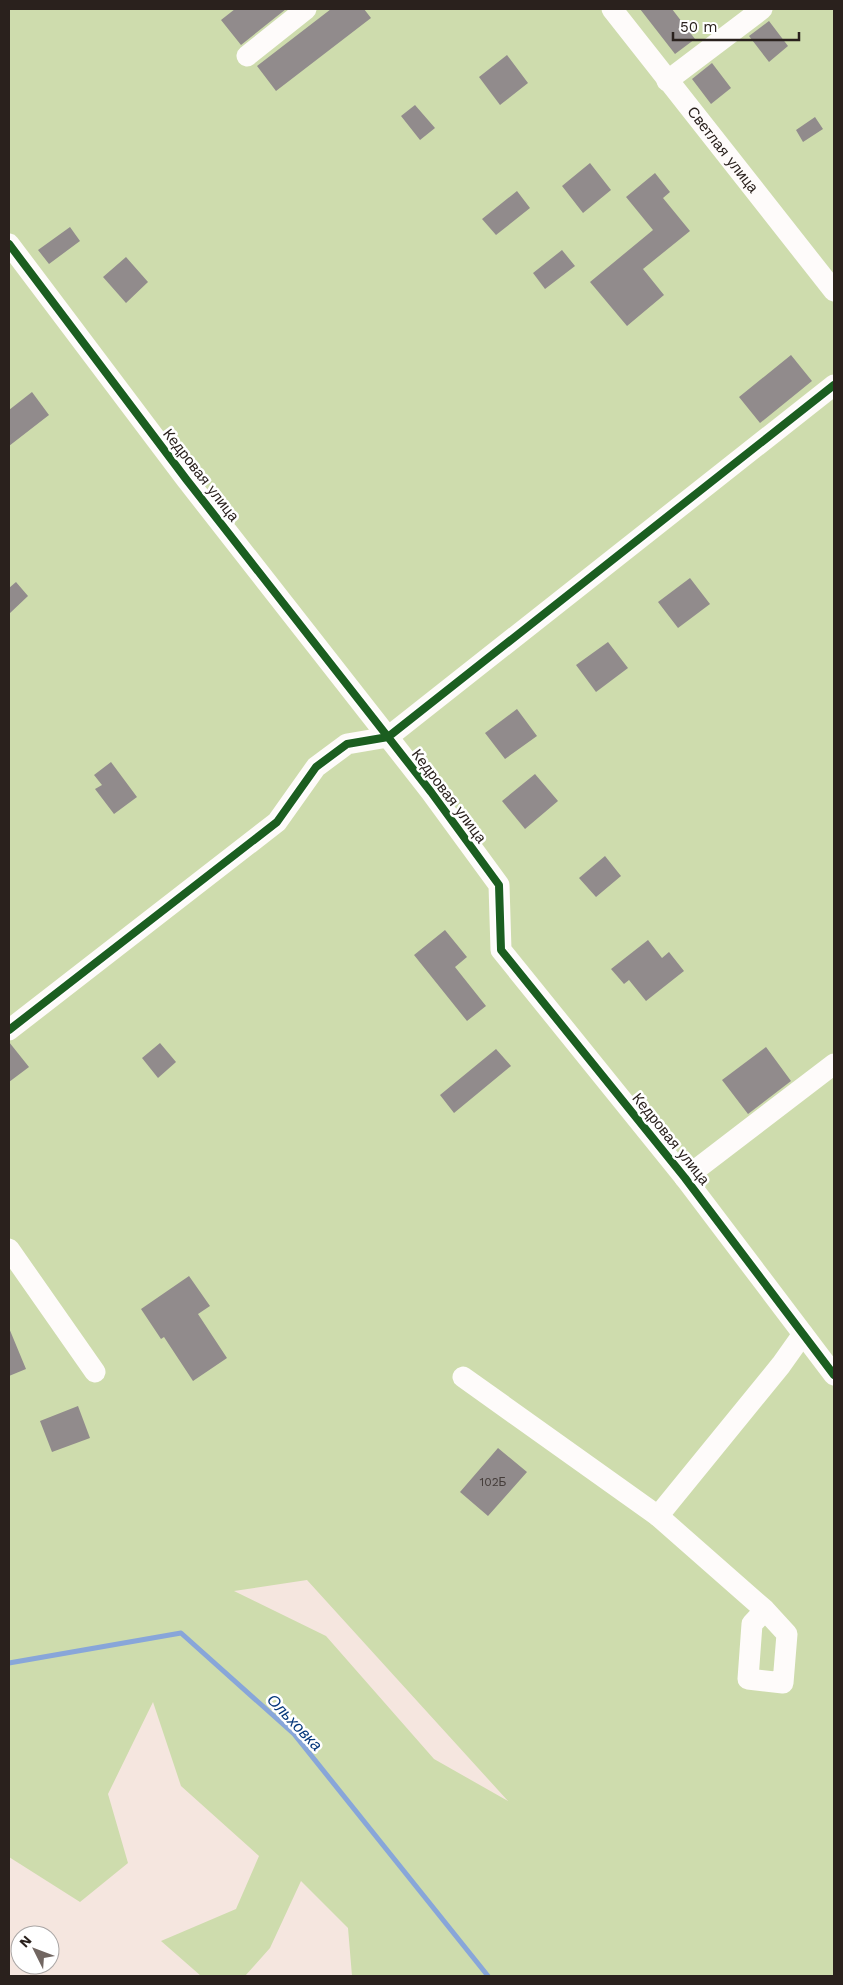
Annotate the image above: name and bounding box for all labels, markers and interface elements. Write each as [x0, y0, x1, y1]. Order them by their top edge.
scale bar [673, 10, 799, 42]
text: 50 m [680, 18, 717, 36]
street label: Светлая улица [683, 103, 763, 197]
street label: Кедровая улица [159, 425, 243, 526]
street label: Кедровая улица [408, 746, 491, 847]
street label: Кедровая улица [629, 1090, 714, 1189]
house number: 102Б [479, 1475, 507, 1489]
water label: Ольховка [263, 1690, 326, 1755]
north arrow [10, 1925, 60, 1975]
text: N [16, 1932, 35, 1951]

